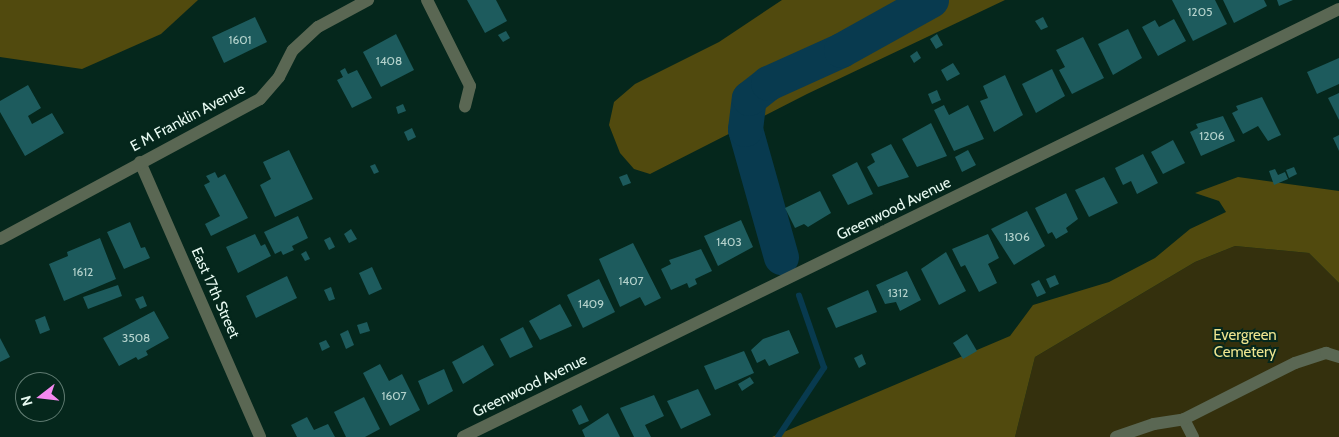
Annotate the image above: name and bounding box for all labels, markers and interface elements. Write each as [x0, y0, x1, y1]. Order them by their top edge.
house number: 1205 [1187, 5, 1213, 19]
house number: 1601 [228, 33, 252, 47]
house number: 1408 [376, 54, 402, 68]
street label: E M Franklin Avenue [128, 80, 248, 156]
house number: 1206 [1199, 129, 1225, 143]
street label: Greenwood Avenue [834, 174, 954, 244]
house number: 1306 [1004, 230, 1030, 244]
house number: 1403 [716, 235, 742, 249]
street label: East 17th Street [187, 245, 243, 341]
house number: 1612 [73, 265, 93, 279]
house number: 1407 [618, 274, 644, 288]
house number: 1312 [888, 286, 908, 300]
house number: 1409 [578, 297, 604, 311]
park label: Evergreen Cemetery [1213, 326, 1277, 361]
house number: 3508 [122, 331, 150, 345]
street label: Greenwood Avenue [470, 351, 590, 421]
north arrow [15, 372, 65, 422]
house number: 1607 [381, 389, 407, 403]
text: N [17, 394, 37, 408]

